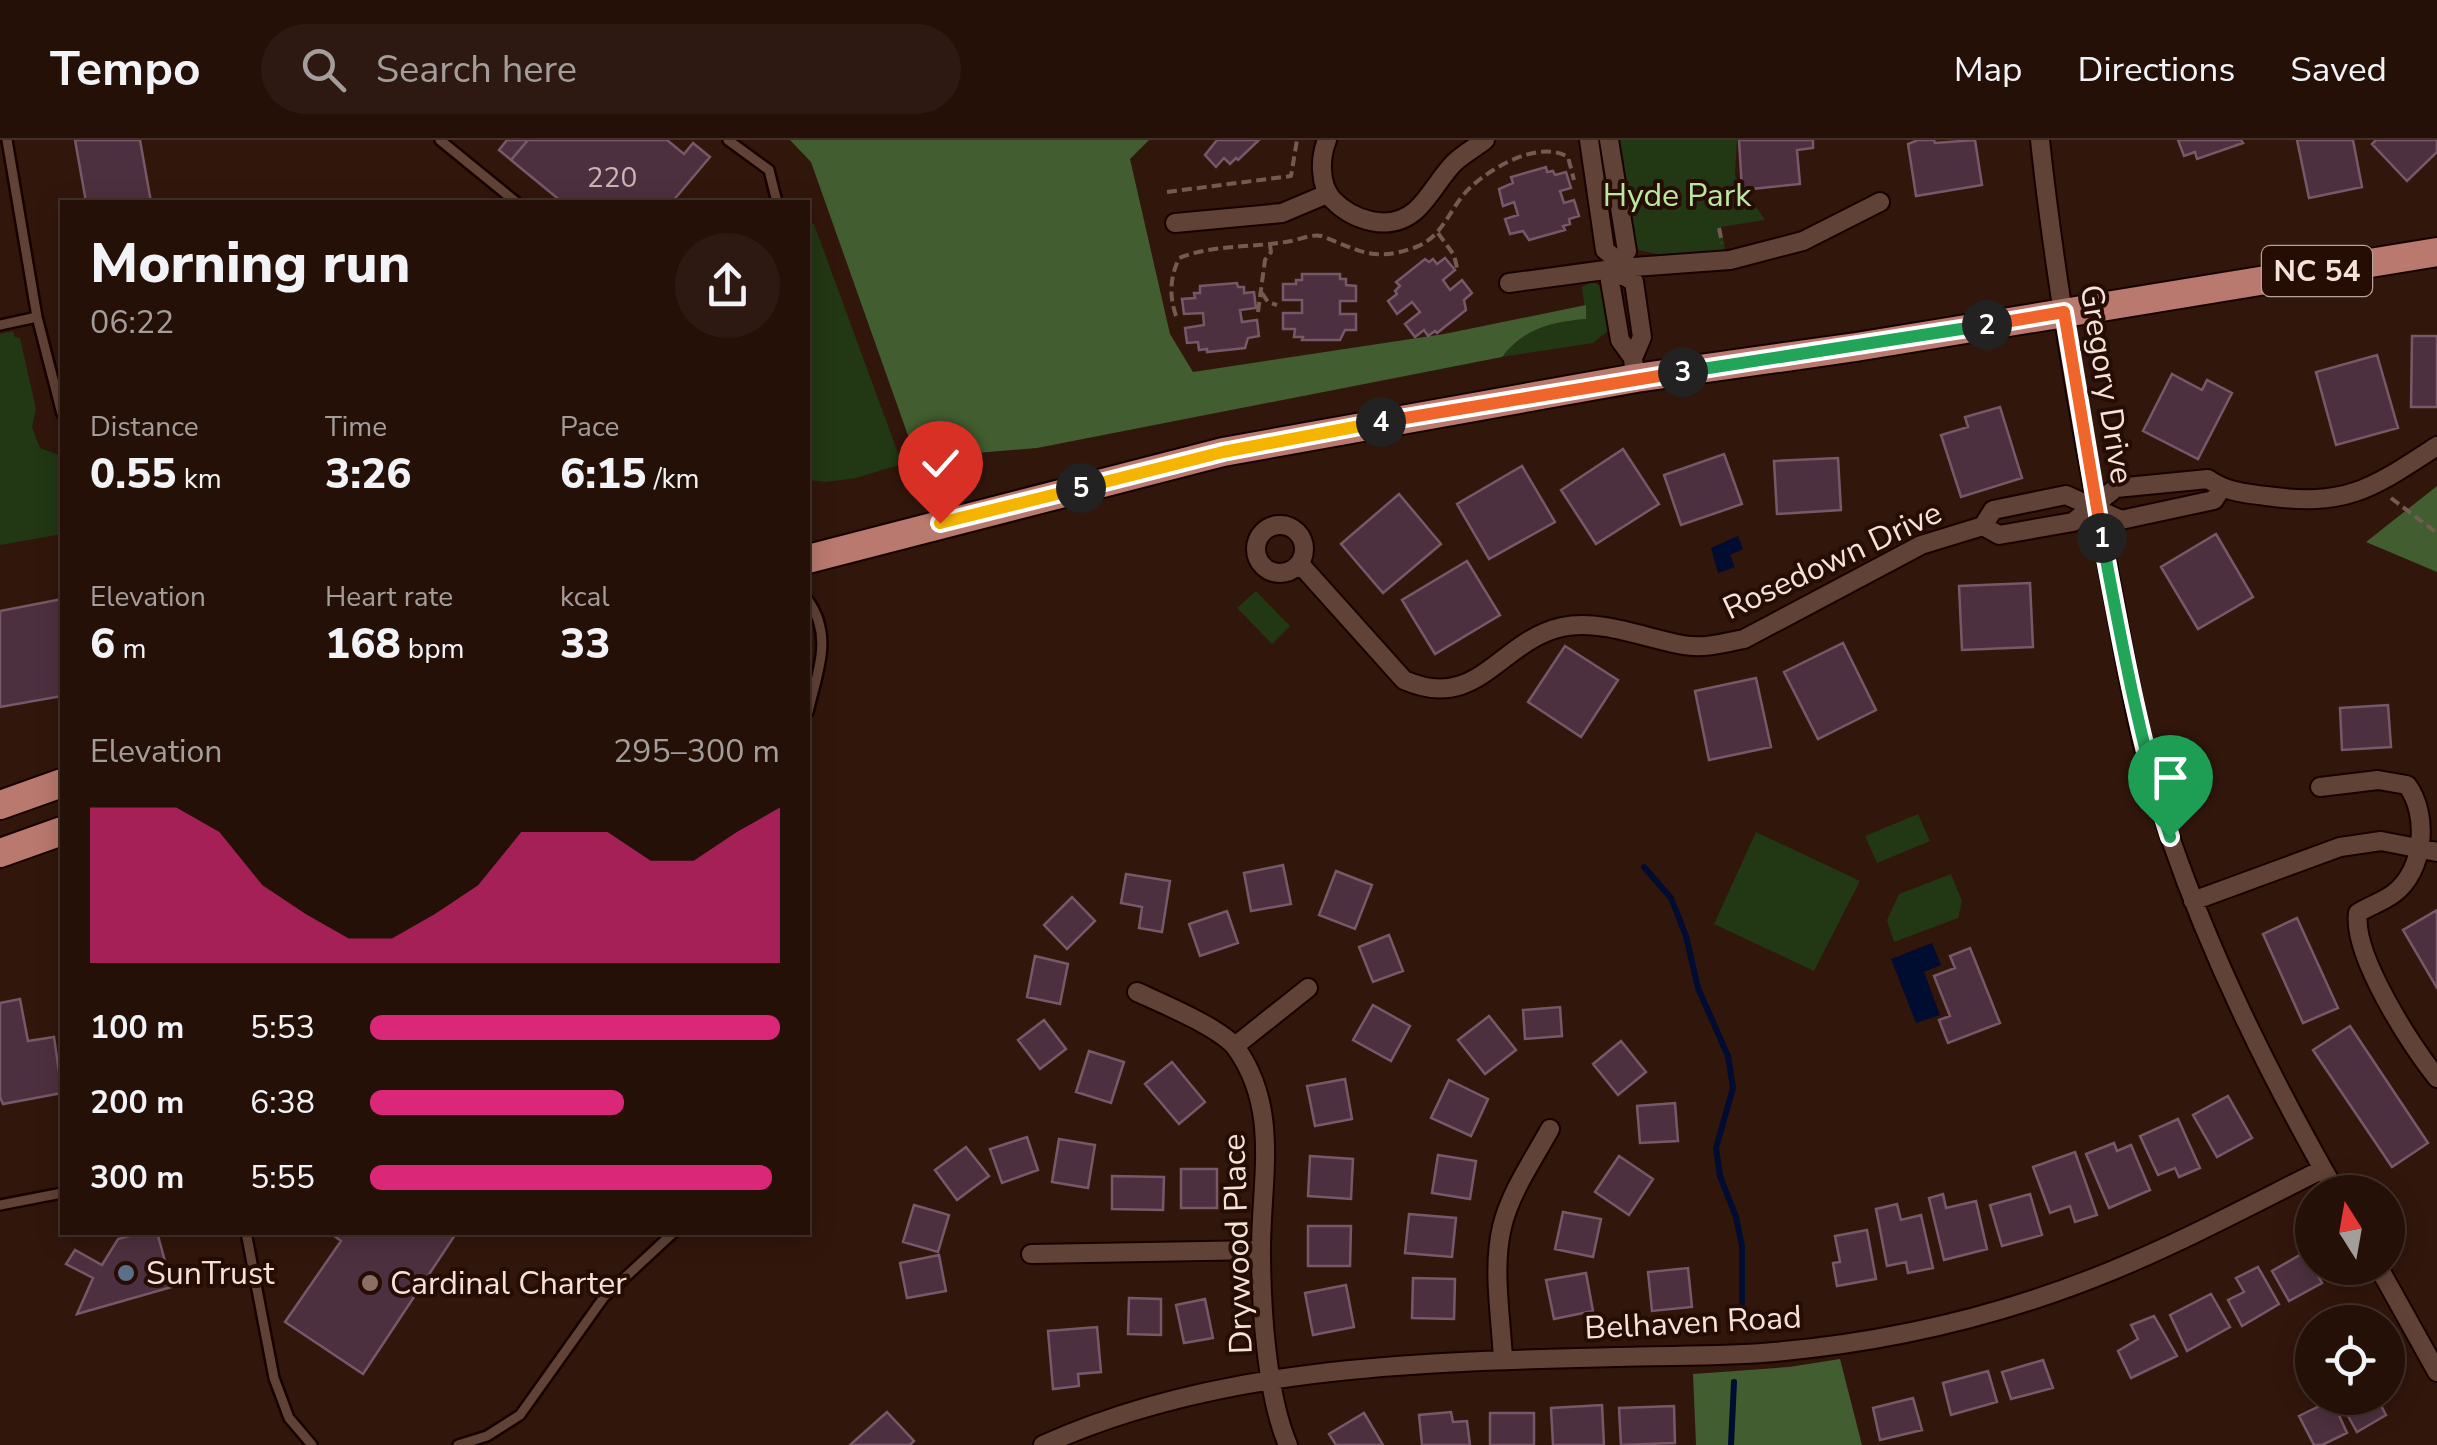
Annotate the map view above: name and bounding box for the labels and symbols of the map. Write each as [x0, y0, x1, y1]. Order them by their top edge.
house number: 220 [587, 159, 637, 197]
park label: Hyde Park [1603, 174, 1752, 217]
road number: NC 54 [2262, 246, 2372, 296]
street label: Gregory Drive [2070, 281, 2143, 487]
pin: 2 [1962, 300, 2012, 350]
pin: 3 [1658, 347, 1708, 397]
pin: 4 [1356, 397, 1406, 447]
pin [898, 421, 983, 524]
pin: 5 [1056, 463, 1106, 513]
street label: Rosedown Drive [1716, 491, 1949, 630]
pin: 1 [2077, 513, 2127, 563]
pin [2128, 735, 2213, 838]
street label: Drywood Place [1212, 1133, 1263, 1355]
north arrow [2295, 1175, 2405, 1285]
place label: SunTrust [146, 1252, 275, 1295]
marker: SunTrust [115, 1262, 137, 1284]
place label: Cardinal Charter [390, 1262, 627, 1305]
marker: Cardinal Charter [359, 1272, 381, 1294]
street label: Belhaven Road [1583, 1295, 1803, 1350]

